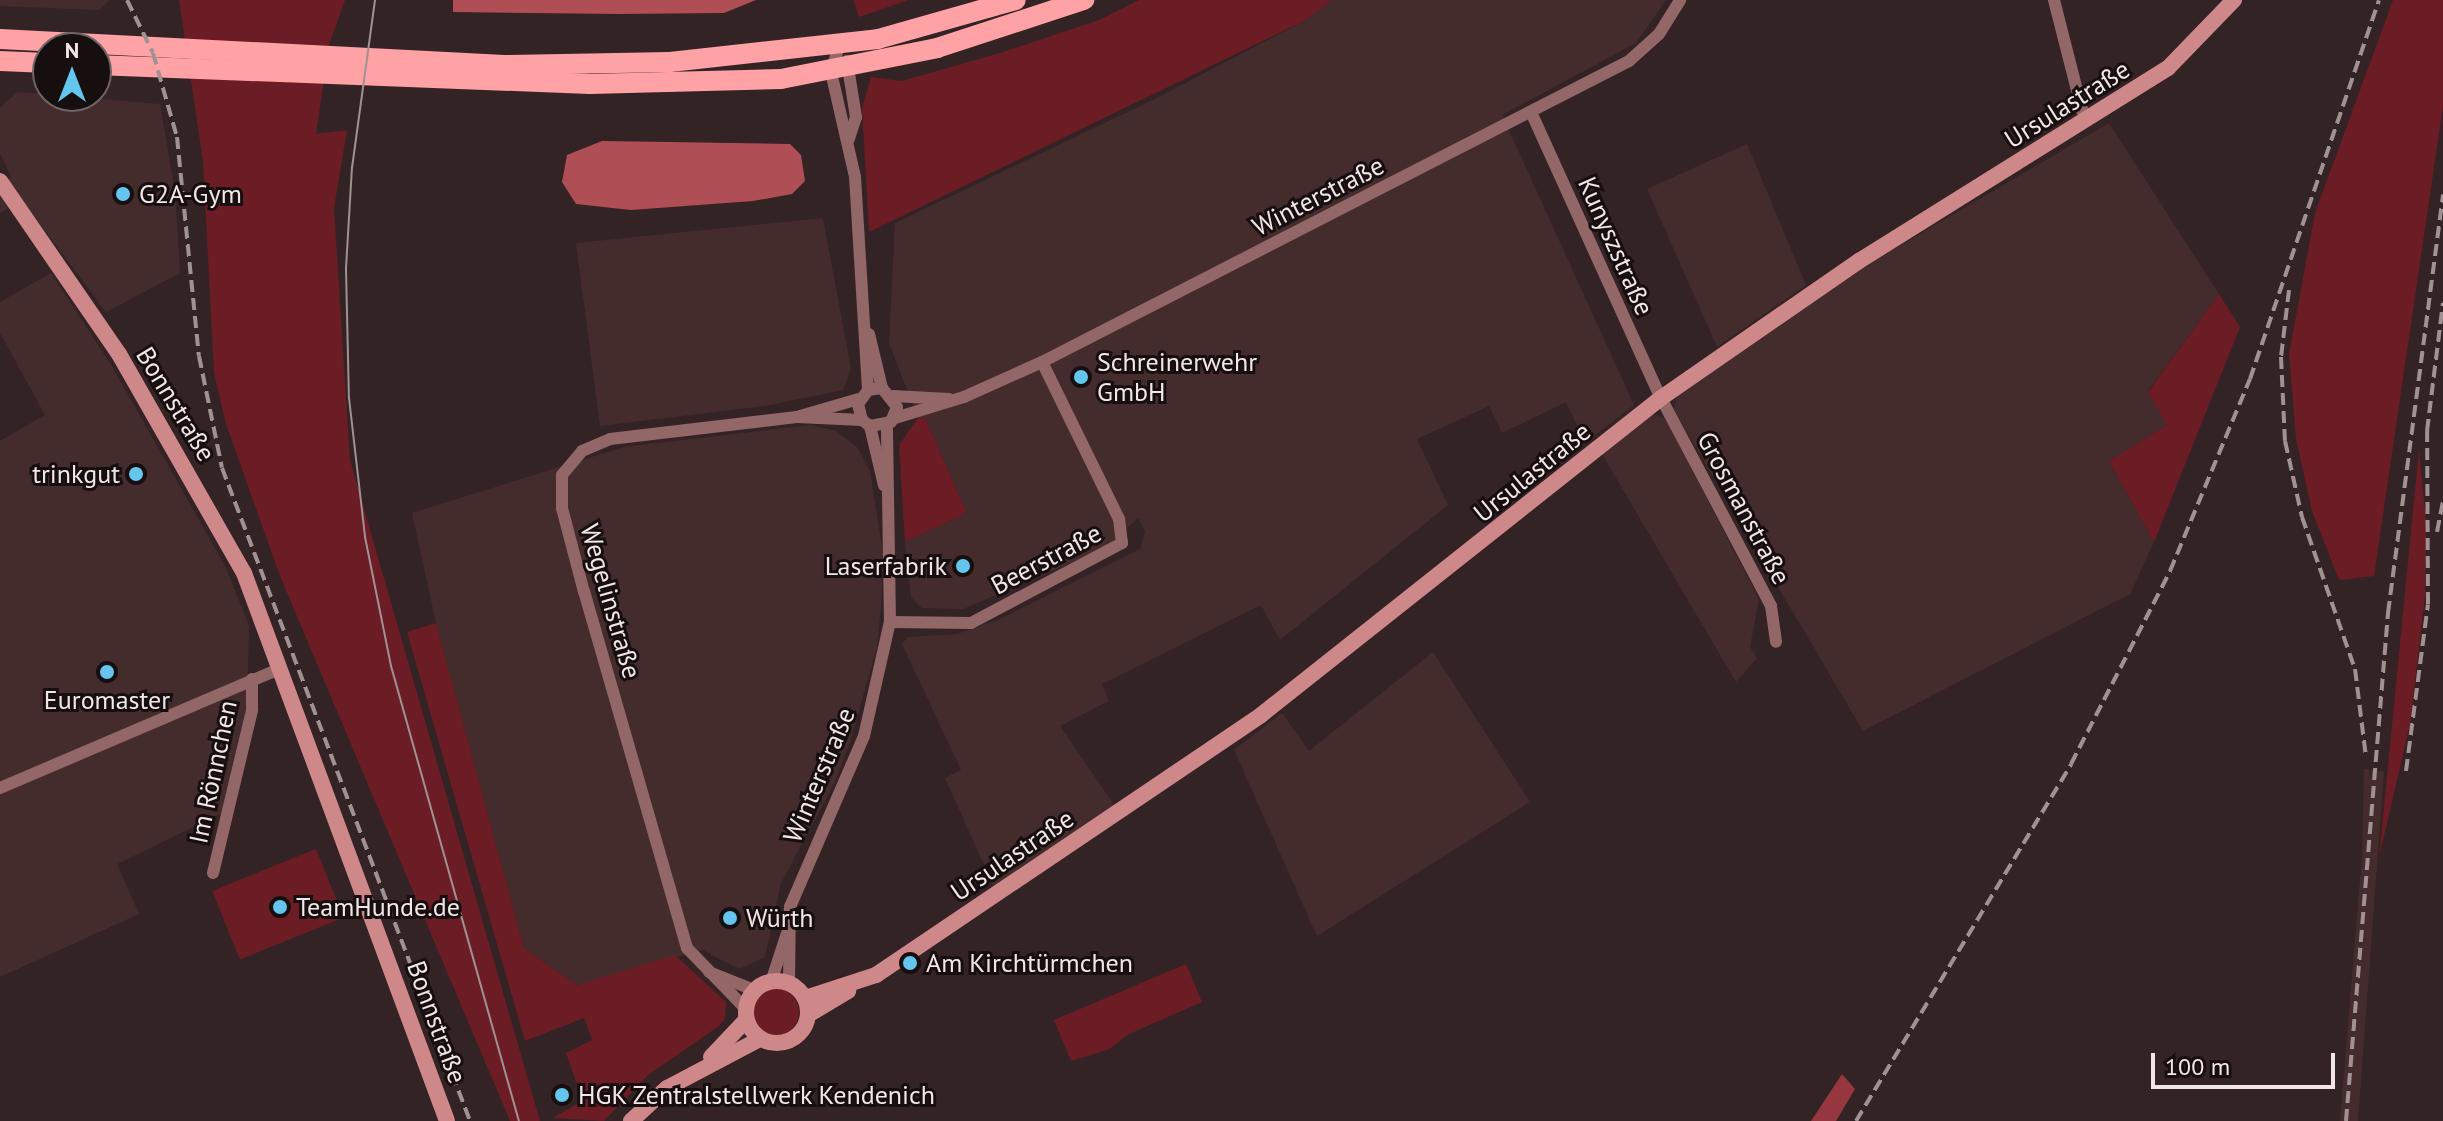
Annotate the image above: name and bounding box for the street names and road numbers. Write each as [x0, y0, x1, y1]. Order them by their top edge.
street label: Ursulastraße [1999, 53, 2135, 155]
street label: Winterstraße [1247, 150, 1389, 242]
street label: Kunyszstraße [1572, 172, 1660, 320]
street label: Bonnstraße [130, 341, 222, 467]
street label: Ursulastraße [1467, 415, 1597, 529]
street label: Grosmanstraße [1691, 427, 1797, 589]
street label: Beerstraße [986, 517, 1106, 601]
street label: Wegelinstraße [574, 520, 648, 682]
street label: Im Rönnchen [183, 698, 243, 846]
street label: Winterstraße [777, 703, 861, 847]
street label: Ursulastraße [945, 803, 1079, 907]
street label: Bonnstraße [401, 957, 473, 1087]

